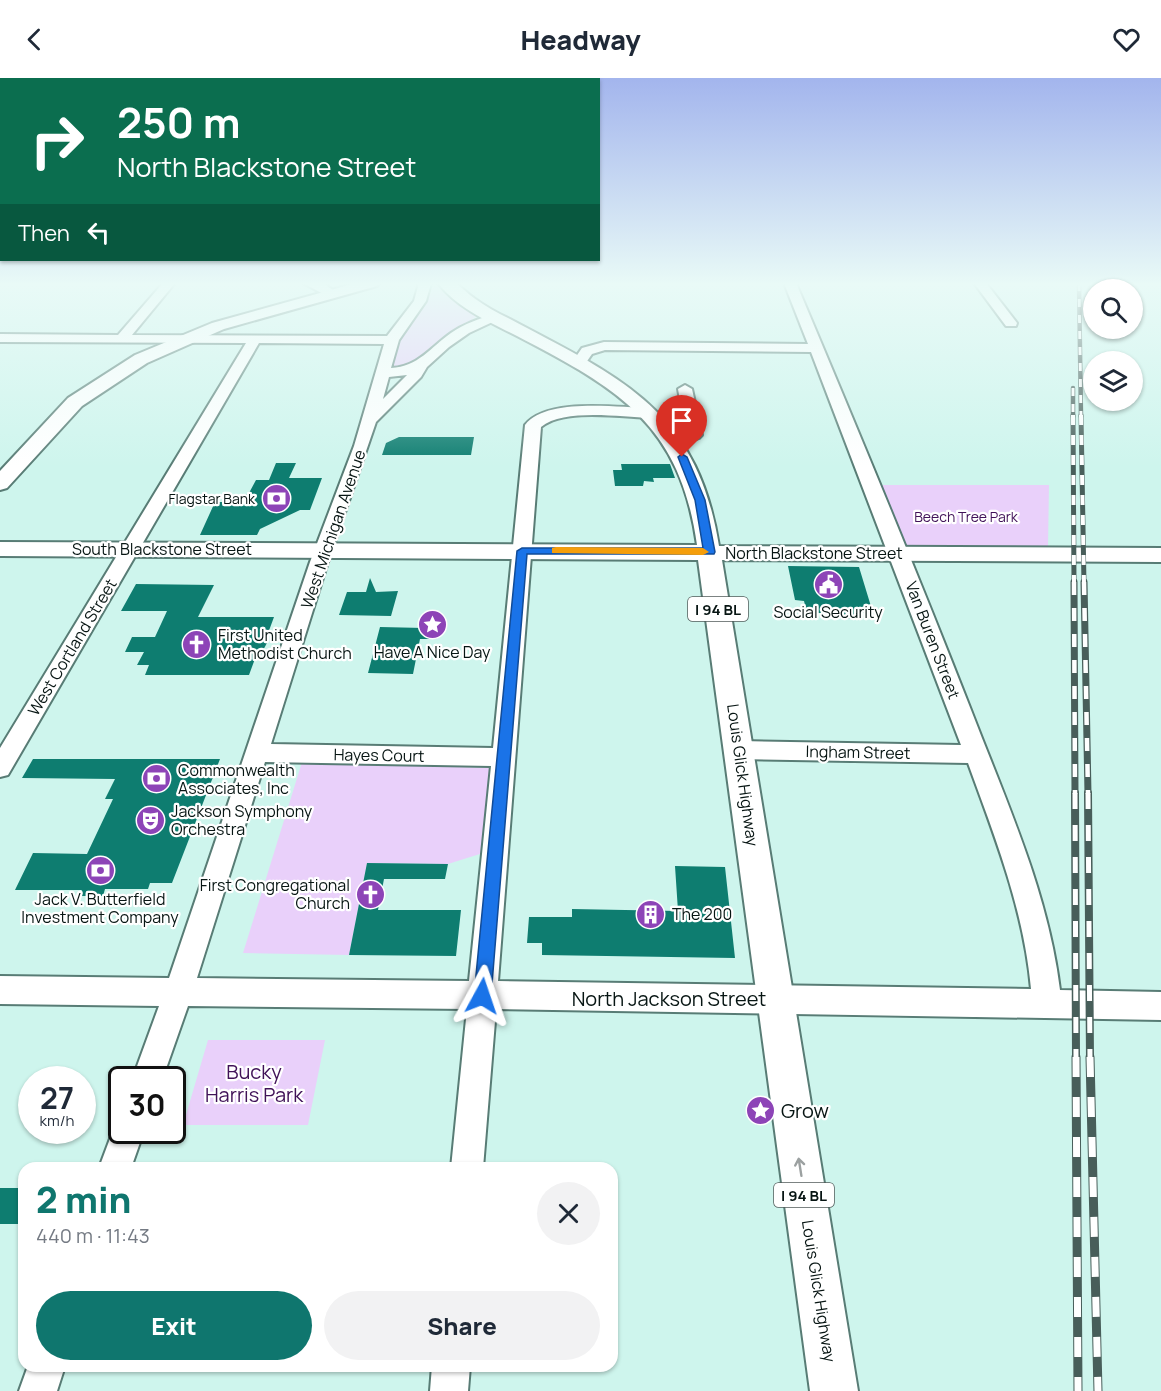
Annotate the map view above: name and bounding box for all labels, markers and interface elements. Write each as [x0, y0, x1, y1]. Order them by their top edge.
text: Headway [520, 21, 641, 58]
icon: back [18, 23, 51, 56]
icon: heart [1110, 23, 1143, 56]
text: 250 m [117, 93, 240, 151]
icon: right [18, 102, 96, 180]
text: North Blackstone Street [117, 148, 416, 185]
icon: left [82, 216, 115, 249]
text: Then [18, 218, 70, 248]
map controls [1083, 279, 1143, 411]
button: search [1083, 279, 1143, 339]
button: layers [1083, 351, 1143, 411]
pin [656, 395, 707, 457]
icon: arrive [665, 404, 698, 437]
street label: West Michigan Avenue [295, 447, 371, 611]
bank icon: Flagstar Bank [260, 482, 292, 514]
place label: Flagstar Bank [168, 489, 256, 508]
park label: Beech Tree Park [914, 507, 1019, 526]
street label: South Blackstone Street [72, 538, 252, 560]
street label: North Blackstone Street [725, 542, 903, 564]
public building icon: Social Security [812, 568, 844, 600]
street label: West Cortland Street [22, 574, 122, 720]
street label: Van Buren Street [900, 578, 966, 702]
road number: I 94 BL [688, 597, 748, 621]
place label: Social Security [773, 601, 883, 623]
place icon: Have A Nice Day [416, 608, 448, 640]
place label: First United Methodist Church [218, 624, 352, 664]
church icon: First United Methodist Church [181, 628, 213, 660]
place label: Have A Nice Day [374, 641, 491, 663]
street label: Louis Glick Highway [722, 702, 764, 848]
street label: Ingham Street [805, 740, 911, 764]
street label: Hayes Court [333, 743, 425, 767]
place label: Commonwealth Associates, Inc [178, 759, 295, 799]
bank icon: Commonwealth Associates, Inc [141, 763, 173, 795]
place label: Jackson Symphony Orchestra [171, 800, 313, 840]
theatre icon: Jackson Symphony Orchestra [134, 804, 166, 836]
bank icon: Jack V. Butterfield Investment Company [84, 855, 116, 887]
place label: First Congregational Church [200, 874, 350, 914]
church icon: First Congregational Church [355, 878, 387, 910]
place label: Jack V. Butterfield Investment Company [21, 888, 179, 928]
building icon: The 200 [635, 898, 667, 930]
place label: The 200 [672, 903, 732, 925]
position arrow [450, 964, 514, 1028]
street label: North Jackson Street [572, 985, 766, 1012]
park label: Bucky Harris Park [205, 1058, 304, 1108]
speed limit sign: 30 [108, 1066, 186, 1144]
text: 27 [40, 1077, 74, 1118]
place icon: Grow [744, 1094, 776, 1126]
place label: Grow [781, 1097, 829, 1124]
text: km/h [40, 1110, 74, 1131]
one-way arrow [794, 1158, 805, 1177]
text: 2 min [36, 1175, 131, 1224]
button: close [537, 1182, 600, 1245]
road number: I 94 BL [774, 1183, 834, 1207]
street label: Louis Glick Highway [797, 1218, 841, 1364]
text: 440 m · 11:43 [36, 1222, 150, 1249]
button: Exit [36, 1291, 312, 1360]
button: Share [324, 1291, 600, 1360]

